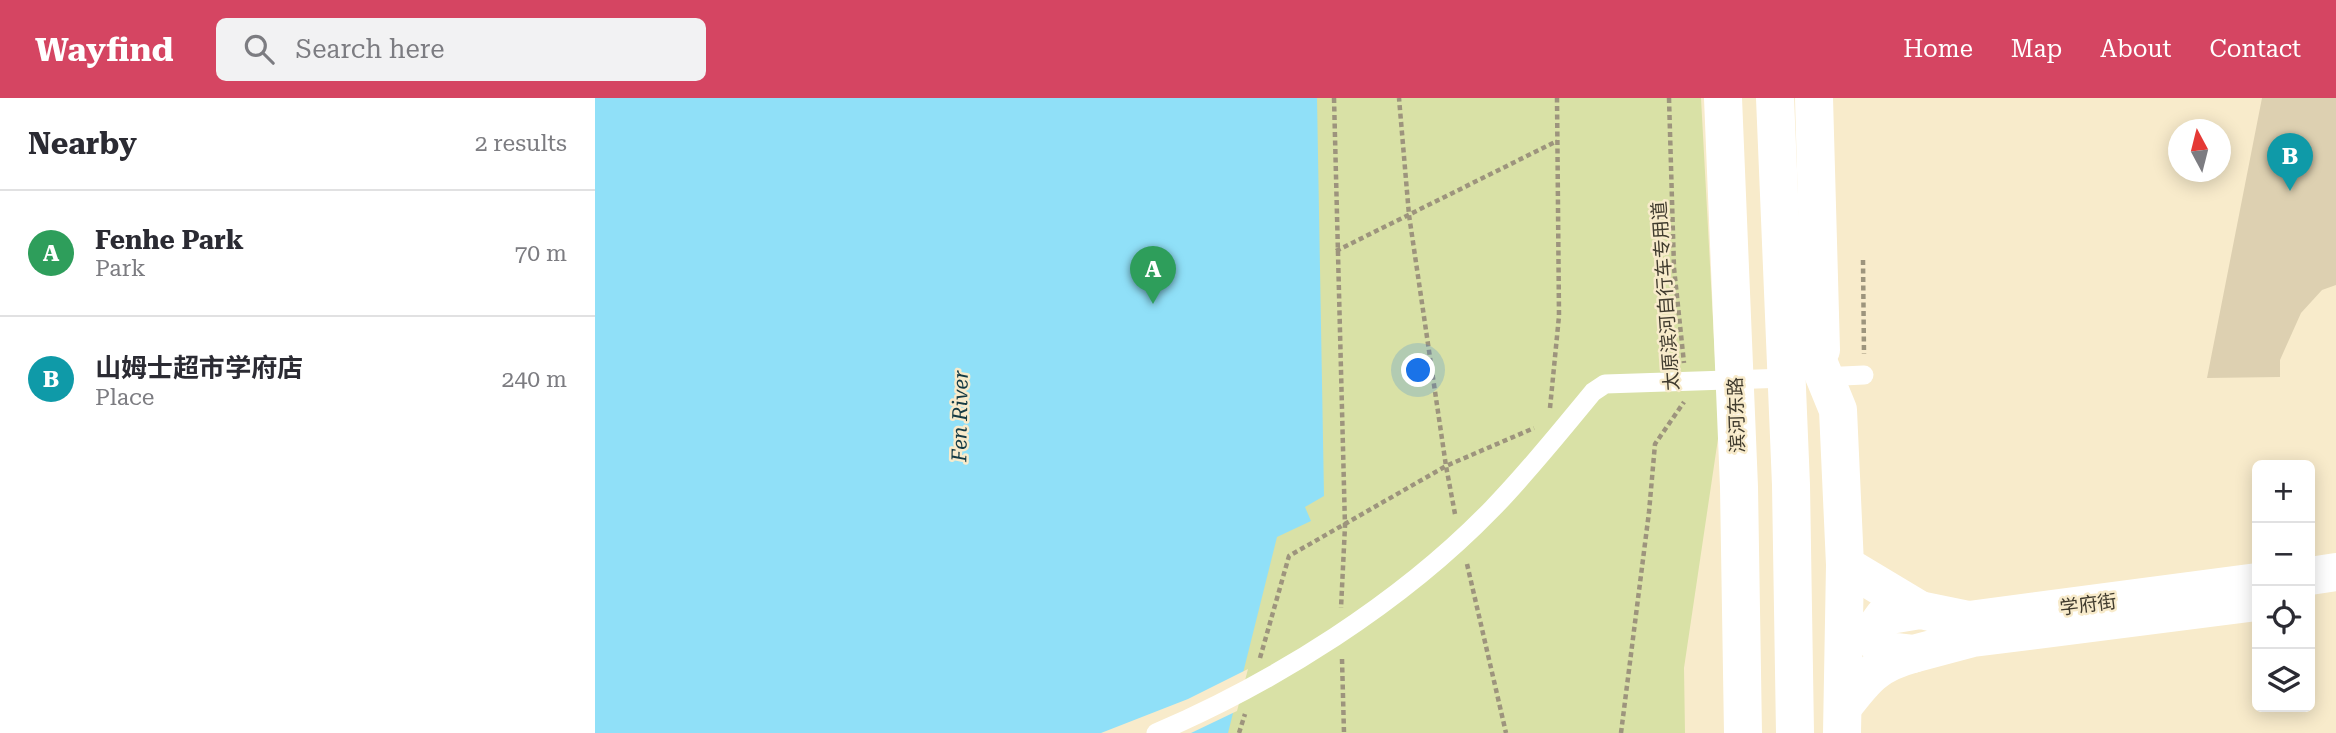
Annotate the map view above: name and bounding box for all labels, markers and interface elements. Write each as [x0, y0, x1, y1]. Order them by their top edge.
search box [216, 18, 706, 81]
text: Wayfind [35, 30, 174, 69]
icon: search [240, 30, 278, 68]
text: Search here [296, 34, 445, 64]
text: Home [1903, 35, 1973, 63]
text: Map [2011, 35, 2062, 63]
text: About [2100, 35, 2171, 63]
text: Contact [2209, 35, 2301, 63]
north arrow [2168, 119, 2231, 182]
text: Nearby [28, 126, 137, 161]
text: 2 results [475, 130, 567, 157]
pin: B [2267, 133, 2313, 191]
street label: 太原滨河自行车专用道 [1647, 200, 1684, 392]
text: Fenhe Park [95, 225, 244, 255]
text: A [43, 240, 59, 267]
text: 70 m [514, 240, 567, 267]
pin: A [1130, 246, 1176, 304]
text: Park [95, 255, 146, 282]
text: 山姆士超市学府店 [95, 353, 303, 383]
your location [1401, 353, 1435, 387]
text: B [43, 366, 59, 393]
text: 240 m [502, 366, 567, 393]
water label: Fen River [947, 370, 973, 463]
street label: 滨河东路 [1724, 377, 1749, 453]
text: Place [95, 384, 154, 411]
map controls [2252, 460, 2315, 712]
button: + [2252, 460, 2315, 523]
button: − [2252, 523, 2315, 586]
button: locate [2252, 586, 2315, 649]
street label: 学府街 [2058, 590, 2118, 619]
button: layers [2252, 649, 2315, 712]

